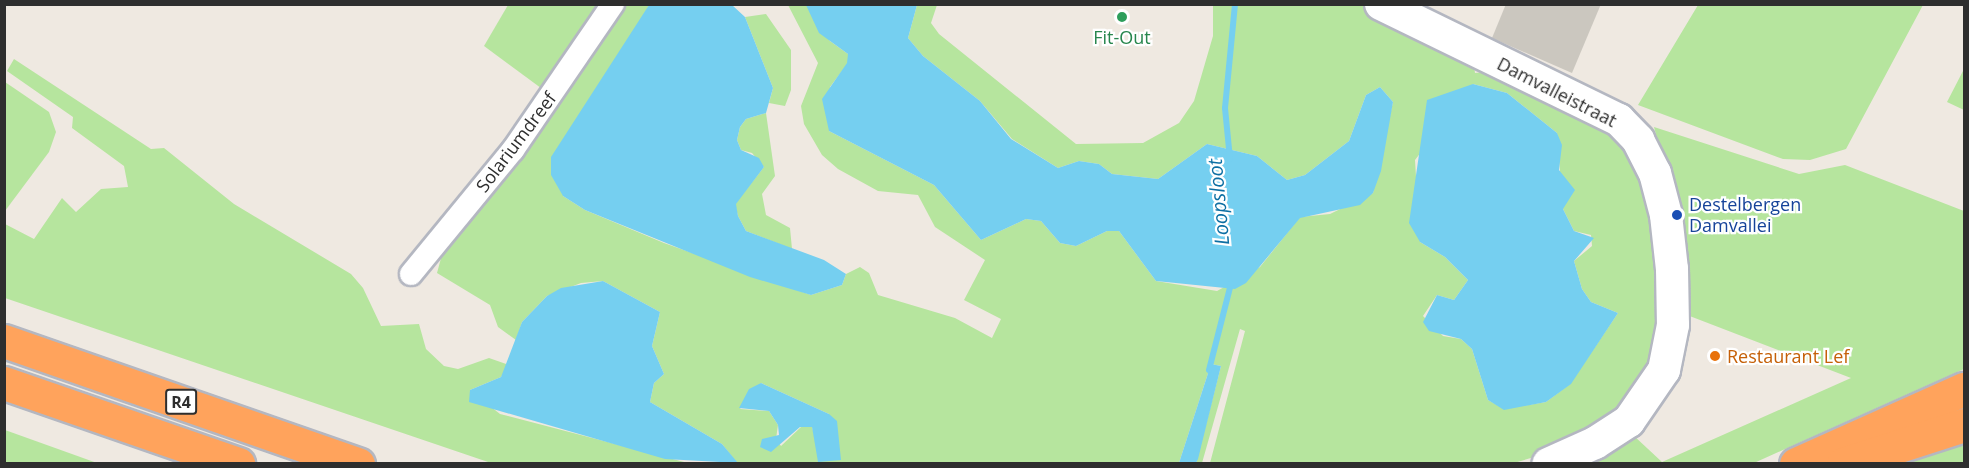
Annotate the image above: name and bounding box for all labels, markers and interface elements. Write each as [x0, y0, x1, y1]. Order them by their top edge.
marker: Fit-Out [1115, 10, 1129, 24]
place label: Fit-Out [1093, 26, 1151, 48]
street label: Damvalleistraat [1494, 53, 1620, 131]
street label: Solariumdreef [471, 88, 561, 196]
water label: Loopsloot [1202, 158, 1234, 246]
place label: Destelbergen Damvallei [1689, 194, 1801, 236]
marker: Destelbergen Damvallei [1670, 208, 1684, 222]
place label: Restaurant Lef [1727, 345, 1849, 367]
marker: Restaurant Lef [1708, 349, 1722, 363]
road number: R4 [164, 389, 198, 415]

